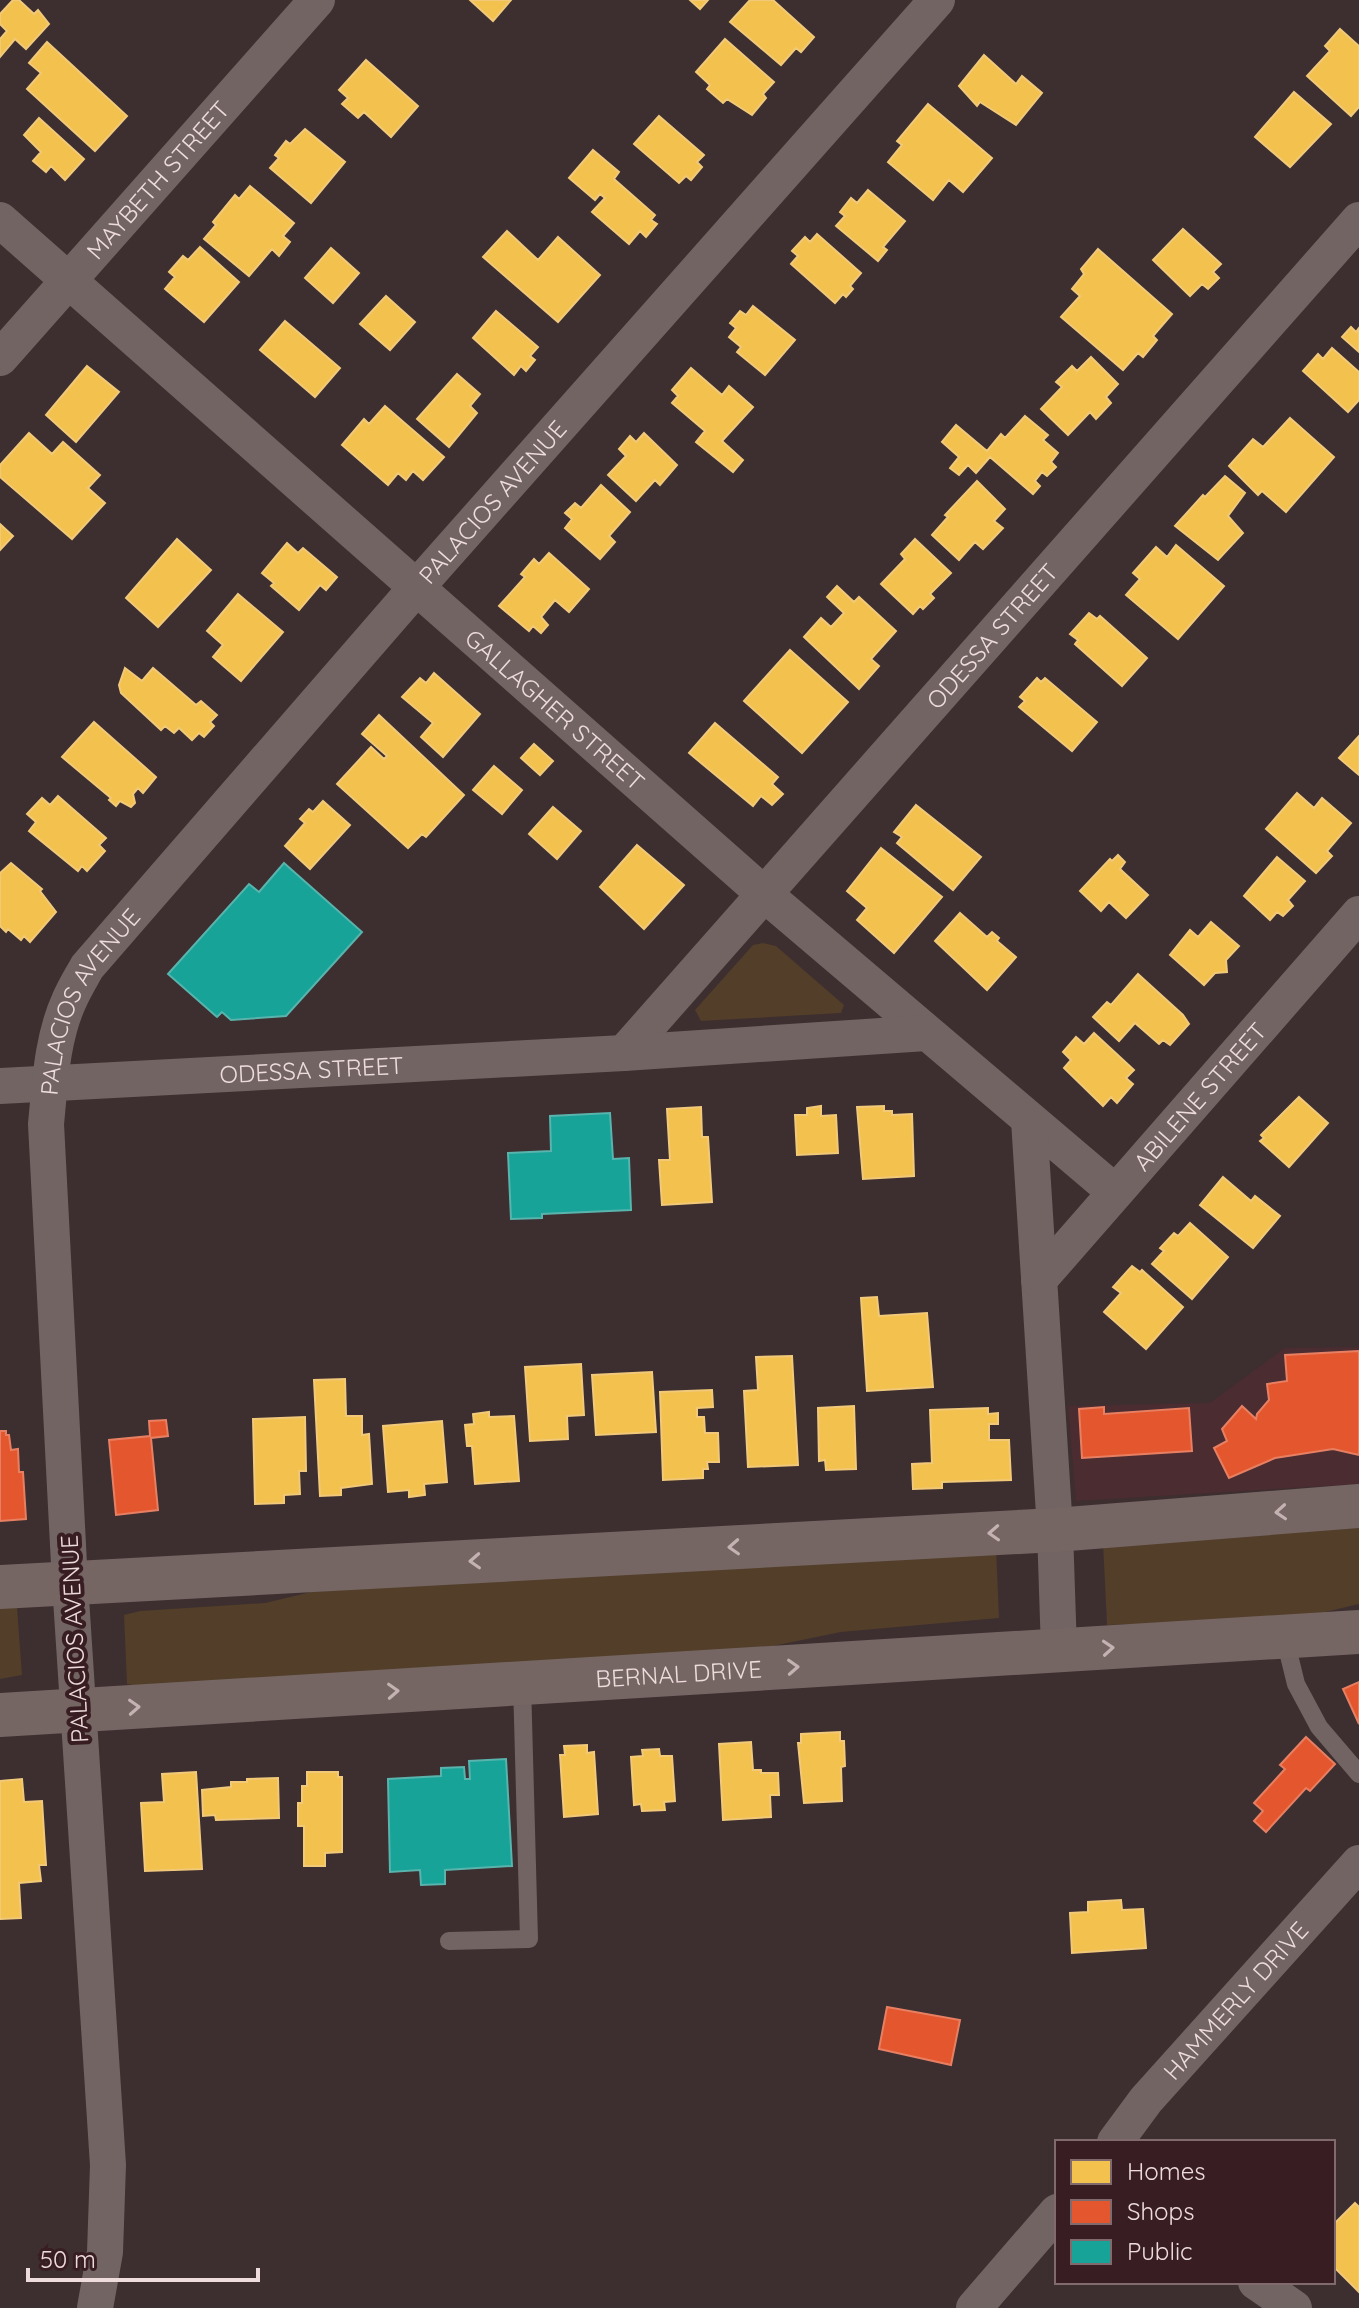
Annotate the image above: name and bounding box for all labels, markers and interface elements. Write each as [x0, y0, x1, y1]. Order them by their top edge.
street label: MAYBETH STREET [80, 95, 236, 265]
street label: PALACIOS AVENUE [412, 414, 573, 590]
street label: ODESSA STREET [920, 557, 1064, 715]
street label: GALLAGHER STREET [459, 622, 651, 797]
street label: PALACIOS AVENUE [34, 902, 146, 1097]
street label: ABILENE STREET [1127, 1016, 1272, 1177]
street label: ODESSA STREET [219, 1050, 404, 1089]
one-way arrow [1274, 1504, 1287, 1521]
one-way arrow [987, 1524, 1000, 1541]
street label: PALACIOS AVENUE [54, 1534, 94, 1744]
one-way arrow [727, 1538, 740, 1555]
one-way arrow [468, 1552, 481, 1569]
one-way arrow [1102, 1640, 1115, 1657]
street label: BERNAL DRIVE [595, 1653, 763, 1694]
one-way arrow [787, 1659, 800, 1676]
one-way arrow [387, 1683, 400, 1700]
one-way arrow [128, 1699, 141, 1716]
street label: HAMMERLY DRIVE [1157, 1915, 1314, 2086]
legend [1055, 2140, 1335, 2284]
text: Homes [1127, 2156, 1205, 2186]
text: Shops [1127, 2196, 1194, 2226]
scale bar [28, 2232, 258, 2282]
text: Public [1127, 2236, 1192, 2266]
text: 50 m [40, 2244, 96, 2274]

